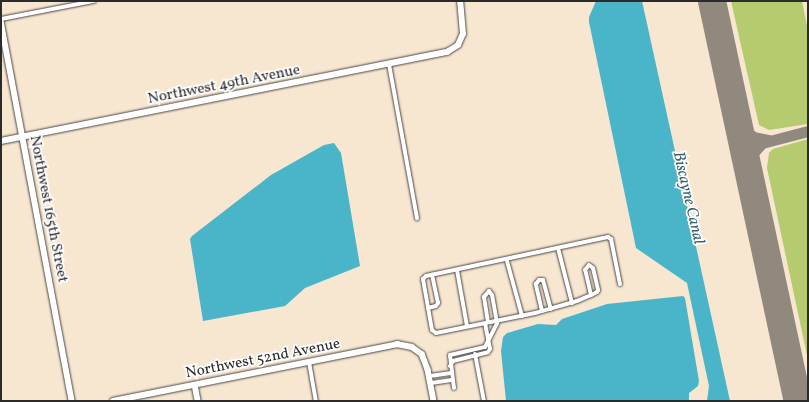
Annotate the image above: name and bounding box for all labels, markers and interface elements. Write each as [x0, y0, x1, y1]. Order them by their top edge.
street label: Northwest 49th Avenue [146, 61, 302, 109]
street label: Northwest 165th Street [25, 134, 71, 284]
water label: Biscayne Canal [668, 150, 708, 246]
street label: Northwest 52nd Avenue [184, 335, 342, 383]

